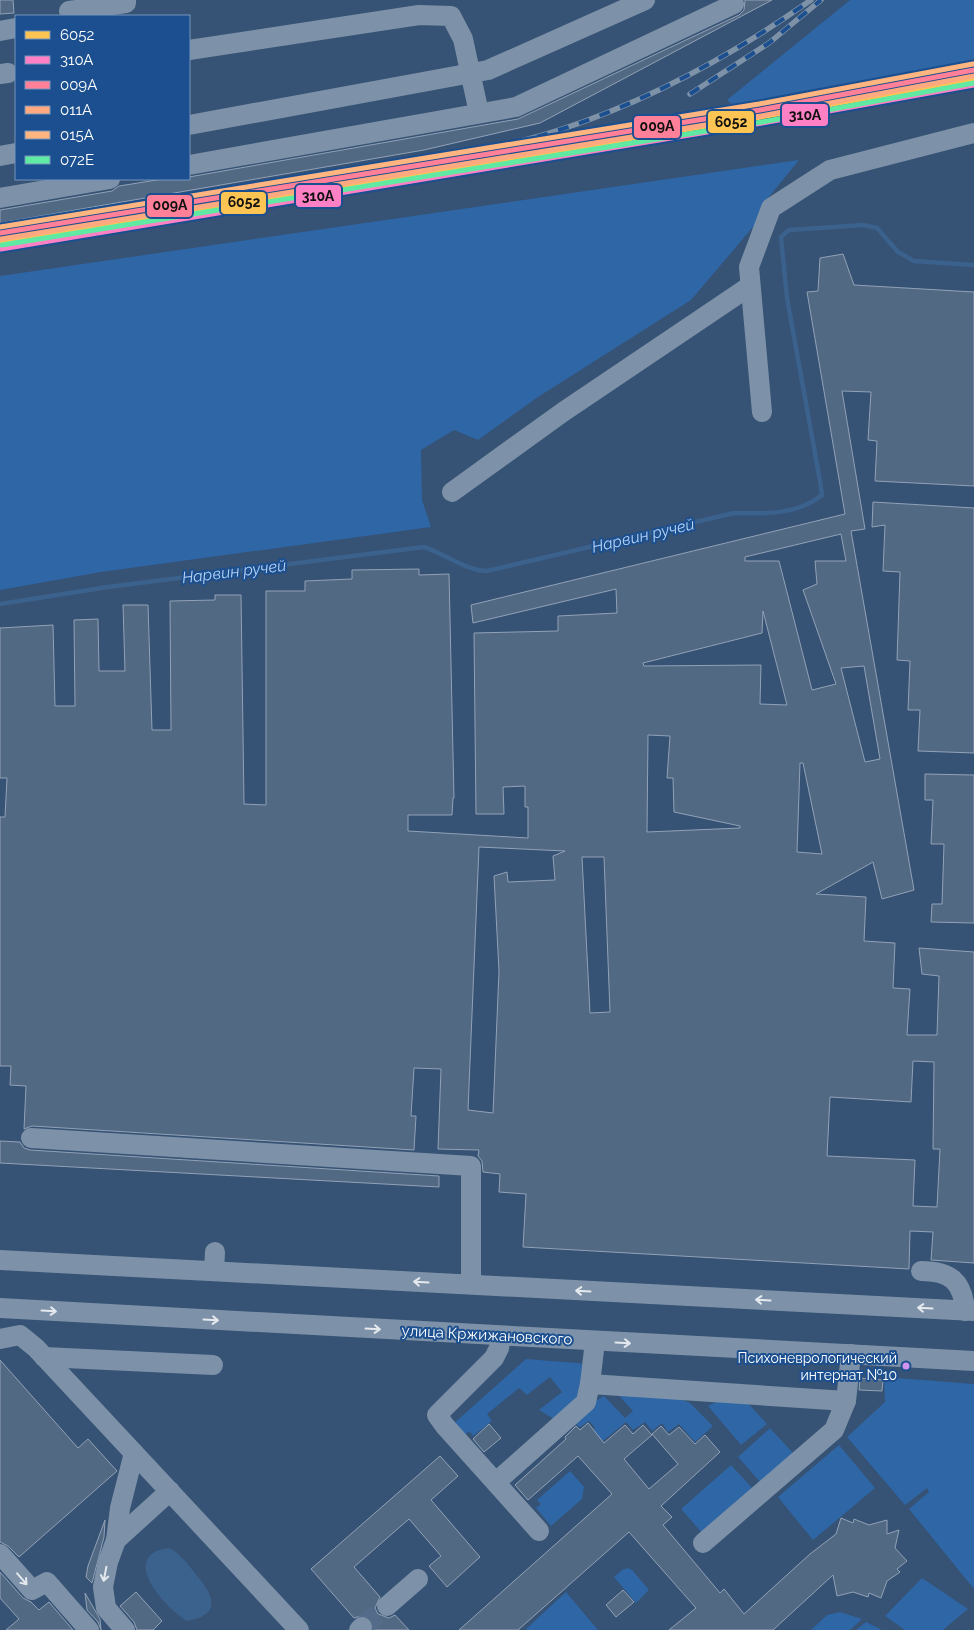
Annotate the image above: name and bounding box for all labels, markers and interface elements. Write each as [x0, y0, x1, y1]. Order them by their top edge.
legend [15, 15, 190, 180]
text: 6052 [60, 26, 94, 44]
text: 310А [60, 51, 93, 69]
text: 009А [60, 76, 97, 94]
text: 011А [60, 101, 92, 119]
line badge: 310А [781, 103, 829, 127]
text: 310А [789, 107, 822, 123]
line badge: 6052 [707, 110, 755, 134]
text: 6052 [715, 114, 747, 130]
line badge: 009А [633, 115, 681, 139]
text: 009А [640, 118, 675, 134]
text: 015А [60, 126, 94, 144]
text: 072Е [60, 151, 94, 169]
line badge: 310А [295, 184, 342, 208]
text: 310А [302, 188, 335, 204]
line badge: 6052 [220, 191, 267, 215]
line badge: 009А [146, 194, 193, 218]
text: 6052 [228, 194, 260, 210]
text: 009А [153, 197, 188, 213]
water label: Нарвин ручей [590, 514, 696, 557]
water label: Нарвин ручей [181, 556, 287, 587]
one-way arrow [413, 1277, 429, 1286]
one-way arrow [576, 1286, 592, 1296]
one-way arrow [755, 1296, 771, 1305]
one-way arrow [918, 1304, 934, 1313]
one-way arrow [40, 1306, 56, 1315]
one-way arrow [203, 1315, 219, 1324]
street label: улица Кржижановского [401, 1322, 573, 1348]
one-way arrow [365, 1325, 381, 1334]
one-way arrow [615, 1338, 631, 1347]
place label: Психоневрологический интернат №10 [737, 1350, 897, 1383]
marker: Психоневрологический интернат №10 [901, 1361, 911, 1371]
one-way arrow [100, 1565, 109, 1581]
one-way arrow [16, 1572, 27, 1585]

